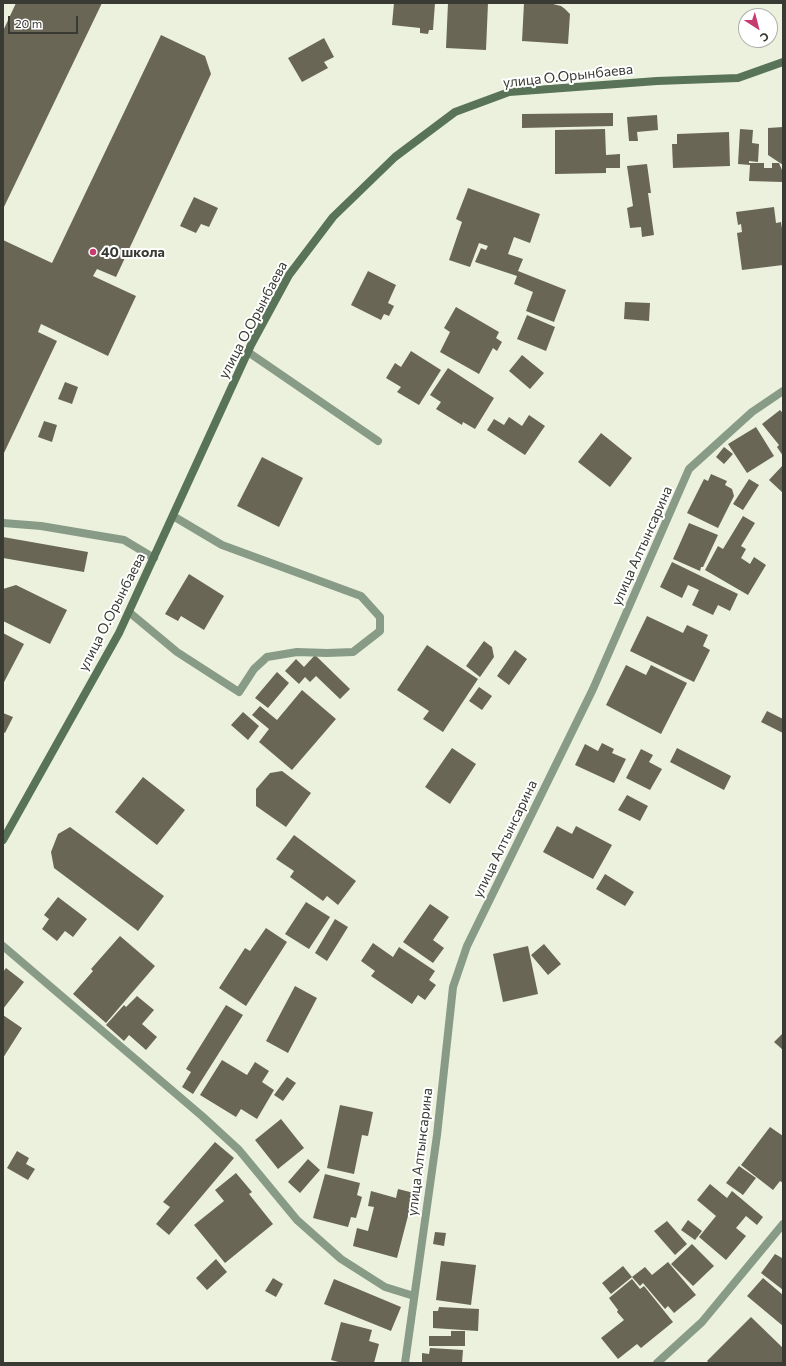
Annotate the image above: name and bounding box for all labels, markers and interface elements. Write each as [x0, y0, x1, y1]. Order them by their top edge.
scale bar [10, 8, 80, 34]
north arrow [738, 8, 778, 48]
text: 20 m [15, 16, 42, 30]
text: С [758, 30, 772, 45]
street label: улица О.Орынбаева [502, 61, 634, 91]
place label: 40 школа [101, 244, 165, 260]
marker: 40 школа [88, 247, 98, 257]
street label: улица О.Орынбаева [215, 258, 291, 382]
street label: улица Алтынсарина [608, 484, 676, 608]
street label: улица О.Орынбаева [75, 550, 149, 674]
street label: улица Алтынсарина [469, 777, 541, 901]
street label: улица Алтынсарина [404, 1087, 436, 1217]

